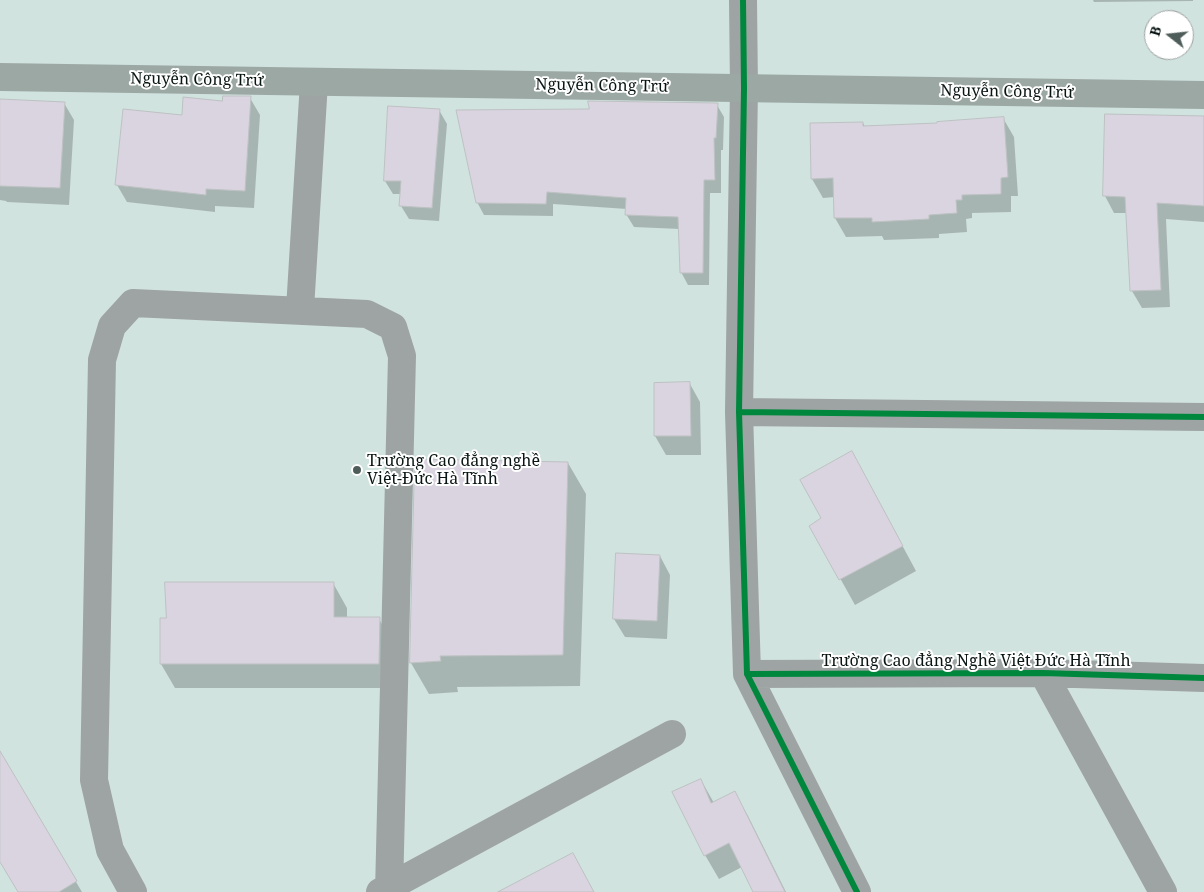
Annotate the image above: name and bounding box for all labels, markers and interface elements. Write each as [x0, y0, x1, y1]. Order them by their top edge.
north arrow [1144, 10, 1194, 60]
text: B [1145, 24, 1165, 38]
street label: Nguyễn Công Trứ [130, 69, 264, 91]
street label: Nguyễn Công Trứ [535, 75, 669, 97]
street label: Nguyễn Công Trứ [940, 81, 1074, 103]
place label: Trường Cao đẳng nghề Việt-Đức Hà Tĩnh [367, 451, 540, 489]
marker: Trường Cao đẳng nghề Việt-Đức Hà Tĩnh [351, 464, 363, 476]
street label: Trường Cao đẳng Nghề Việt Đức Hà Tĩnh [821, 651, 1131, 671]

